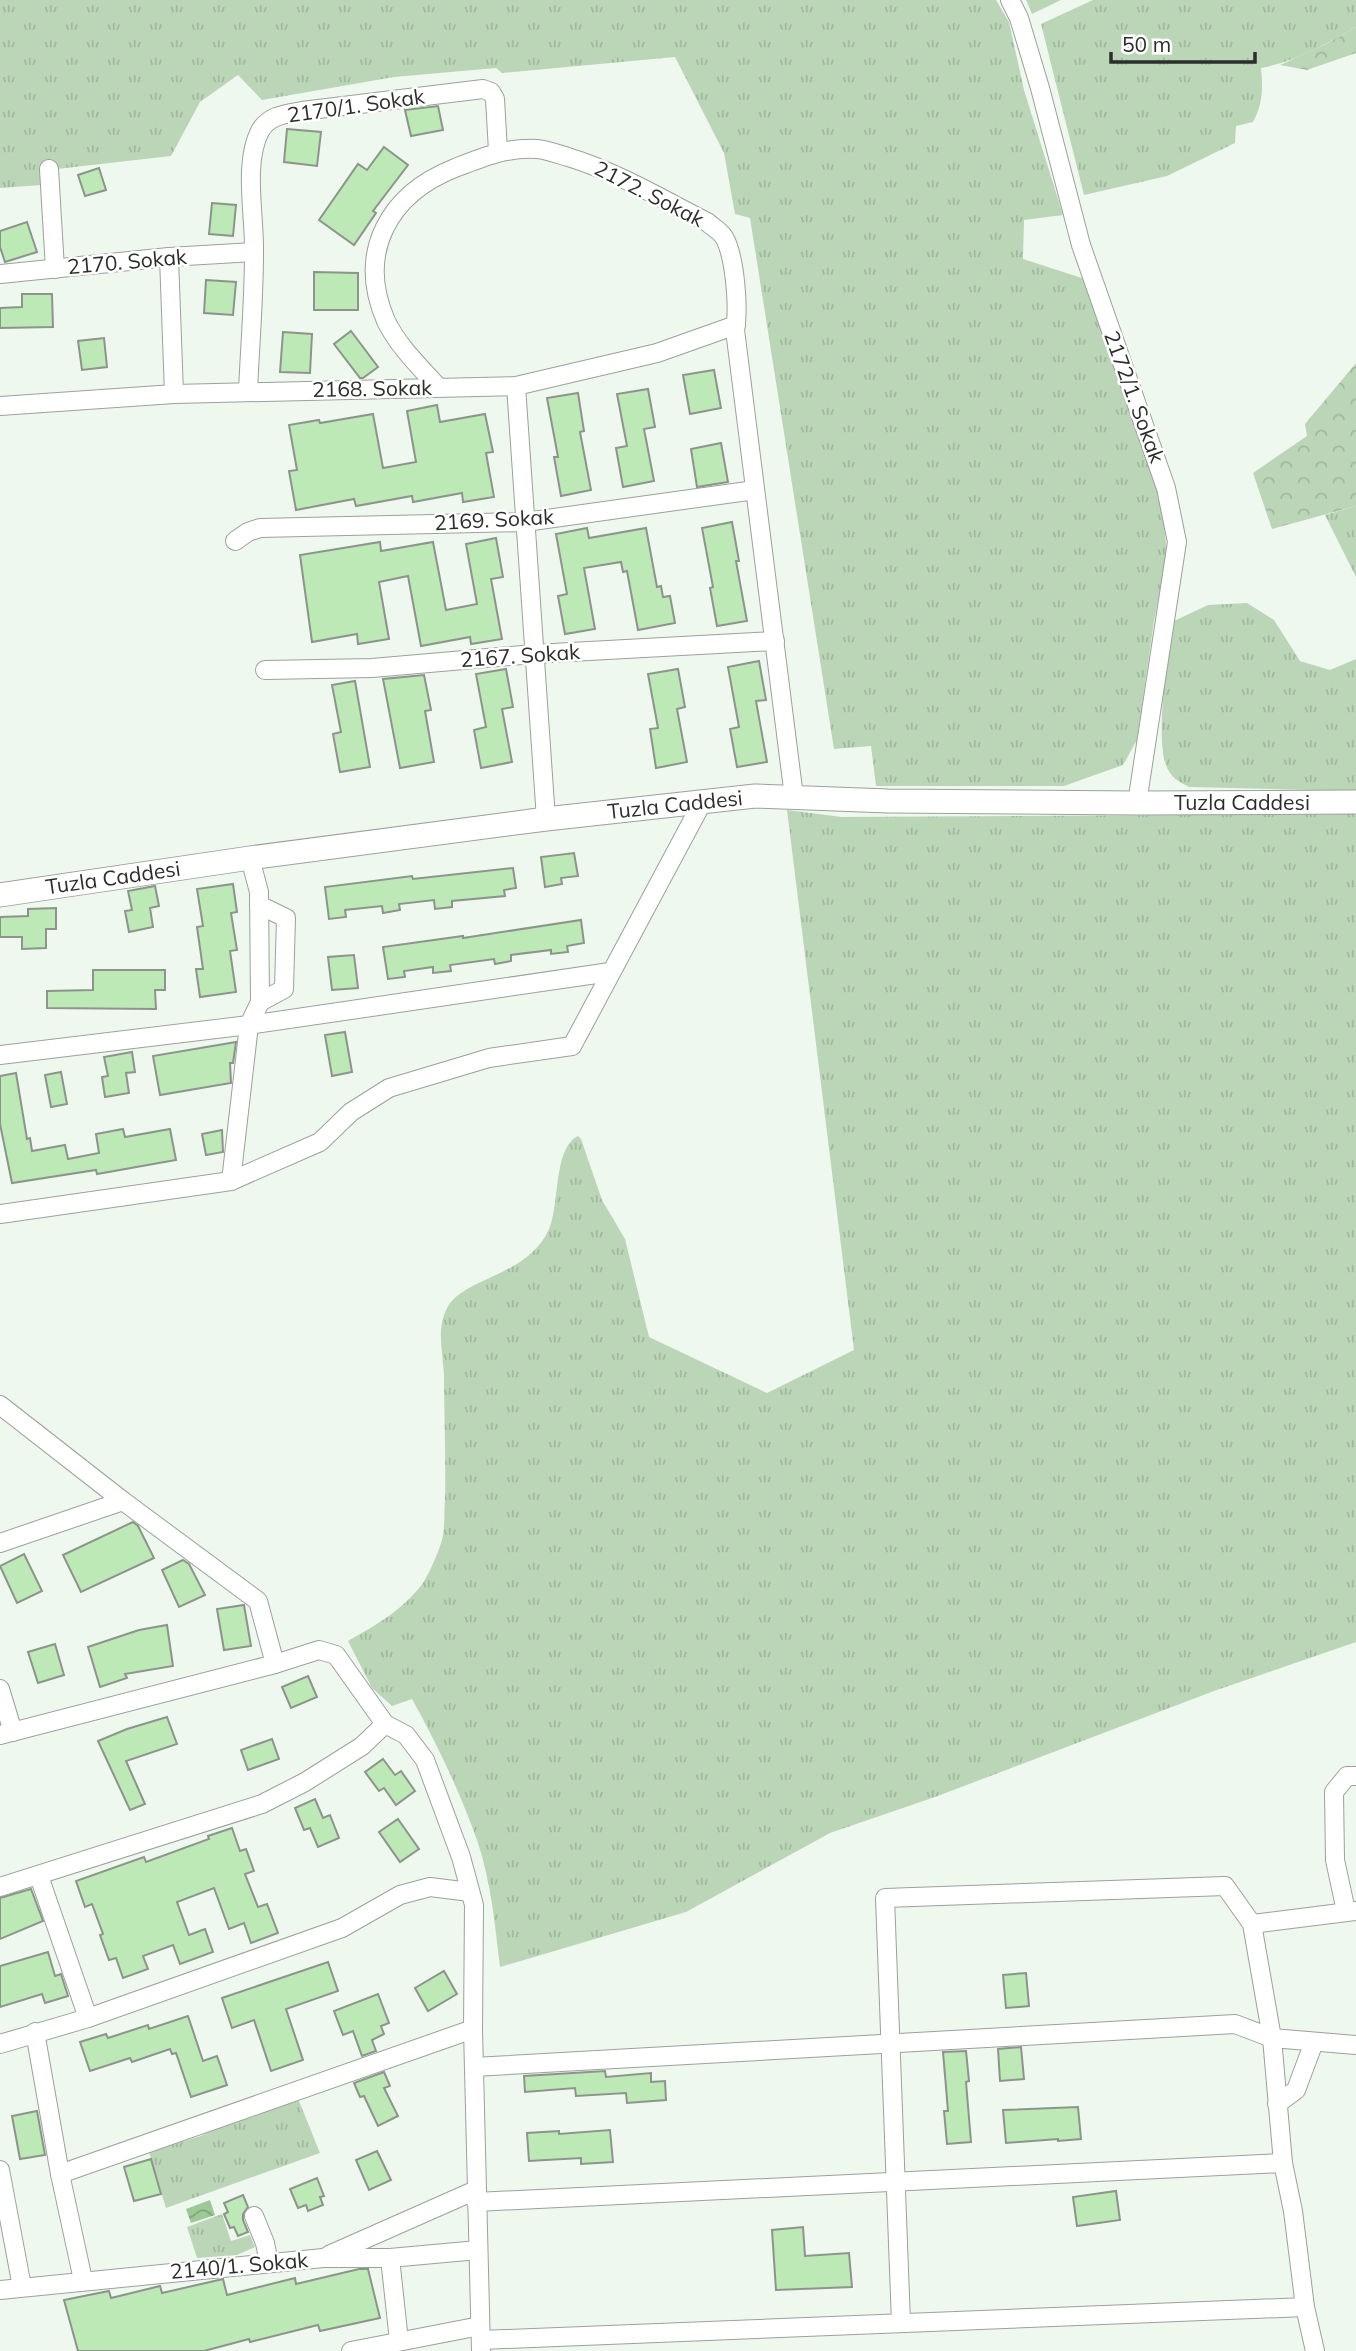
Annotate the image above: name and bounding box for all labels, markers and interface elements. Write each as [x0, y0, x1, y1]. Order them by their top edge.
scale bar [1111, 21, 1254, 65]
text: 50 m [1122, 31, 1171, 57]
street label: 2170/1. Sokak [285, 82, 426, 128]
street label: 2172. Sokak [590, 154, 709, 232]
street label: 2170. Sokak [66, 243, 188, 279]
street label: 2172/1. Sokak [1099, 327, 1171, 466]
street label: 2168. Sokak [312, 374, 432, 402]
street label: 2169. Sokak [433, 503, 555, 535]
street label: 2167. Sokak [459, 638, 581, 672]
street label: Tuzla Caddesi [606, 784, 744, 824]
street label: Tuzla Caddesi [1174, 789, 1310, 815]
street label: Tuzla Caddesi [44, 855, 182, 899]
street label: 2140/1. Sokak [169, 2246, 309, 2284]

